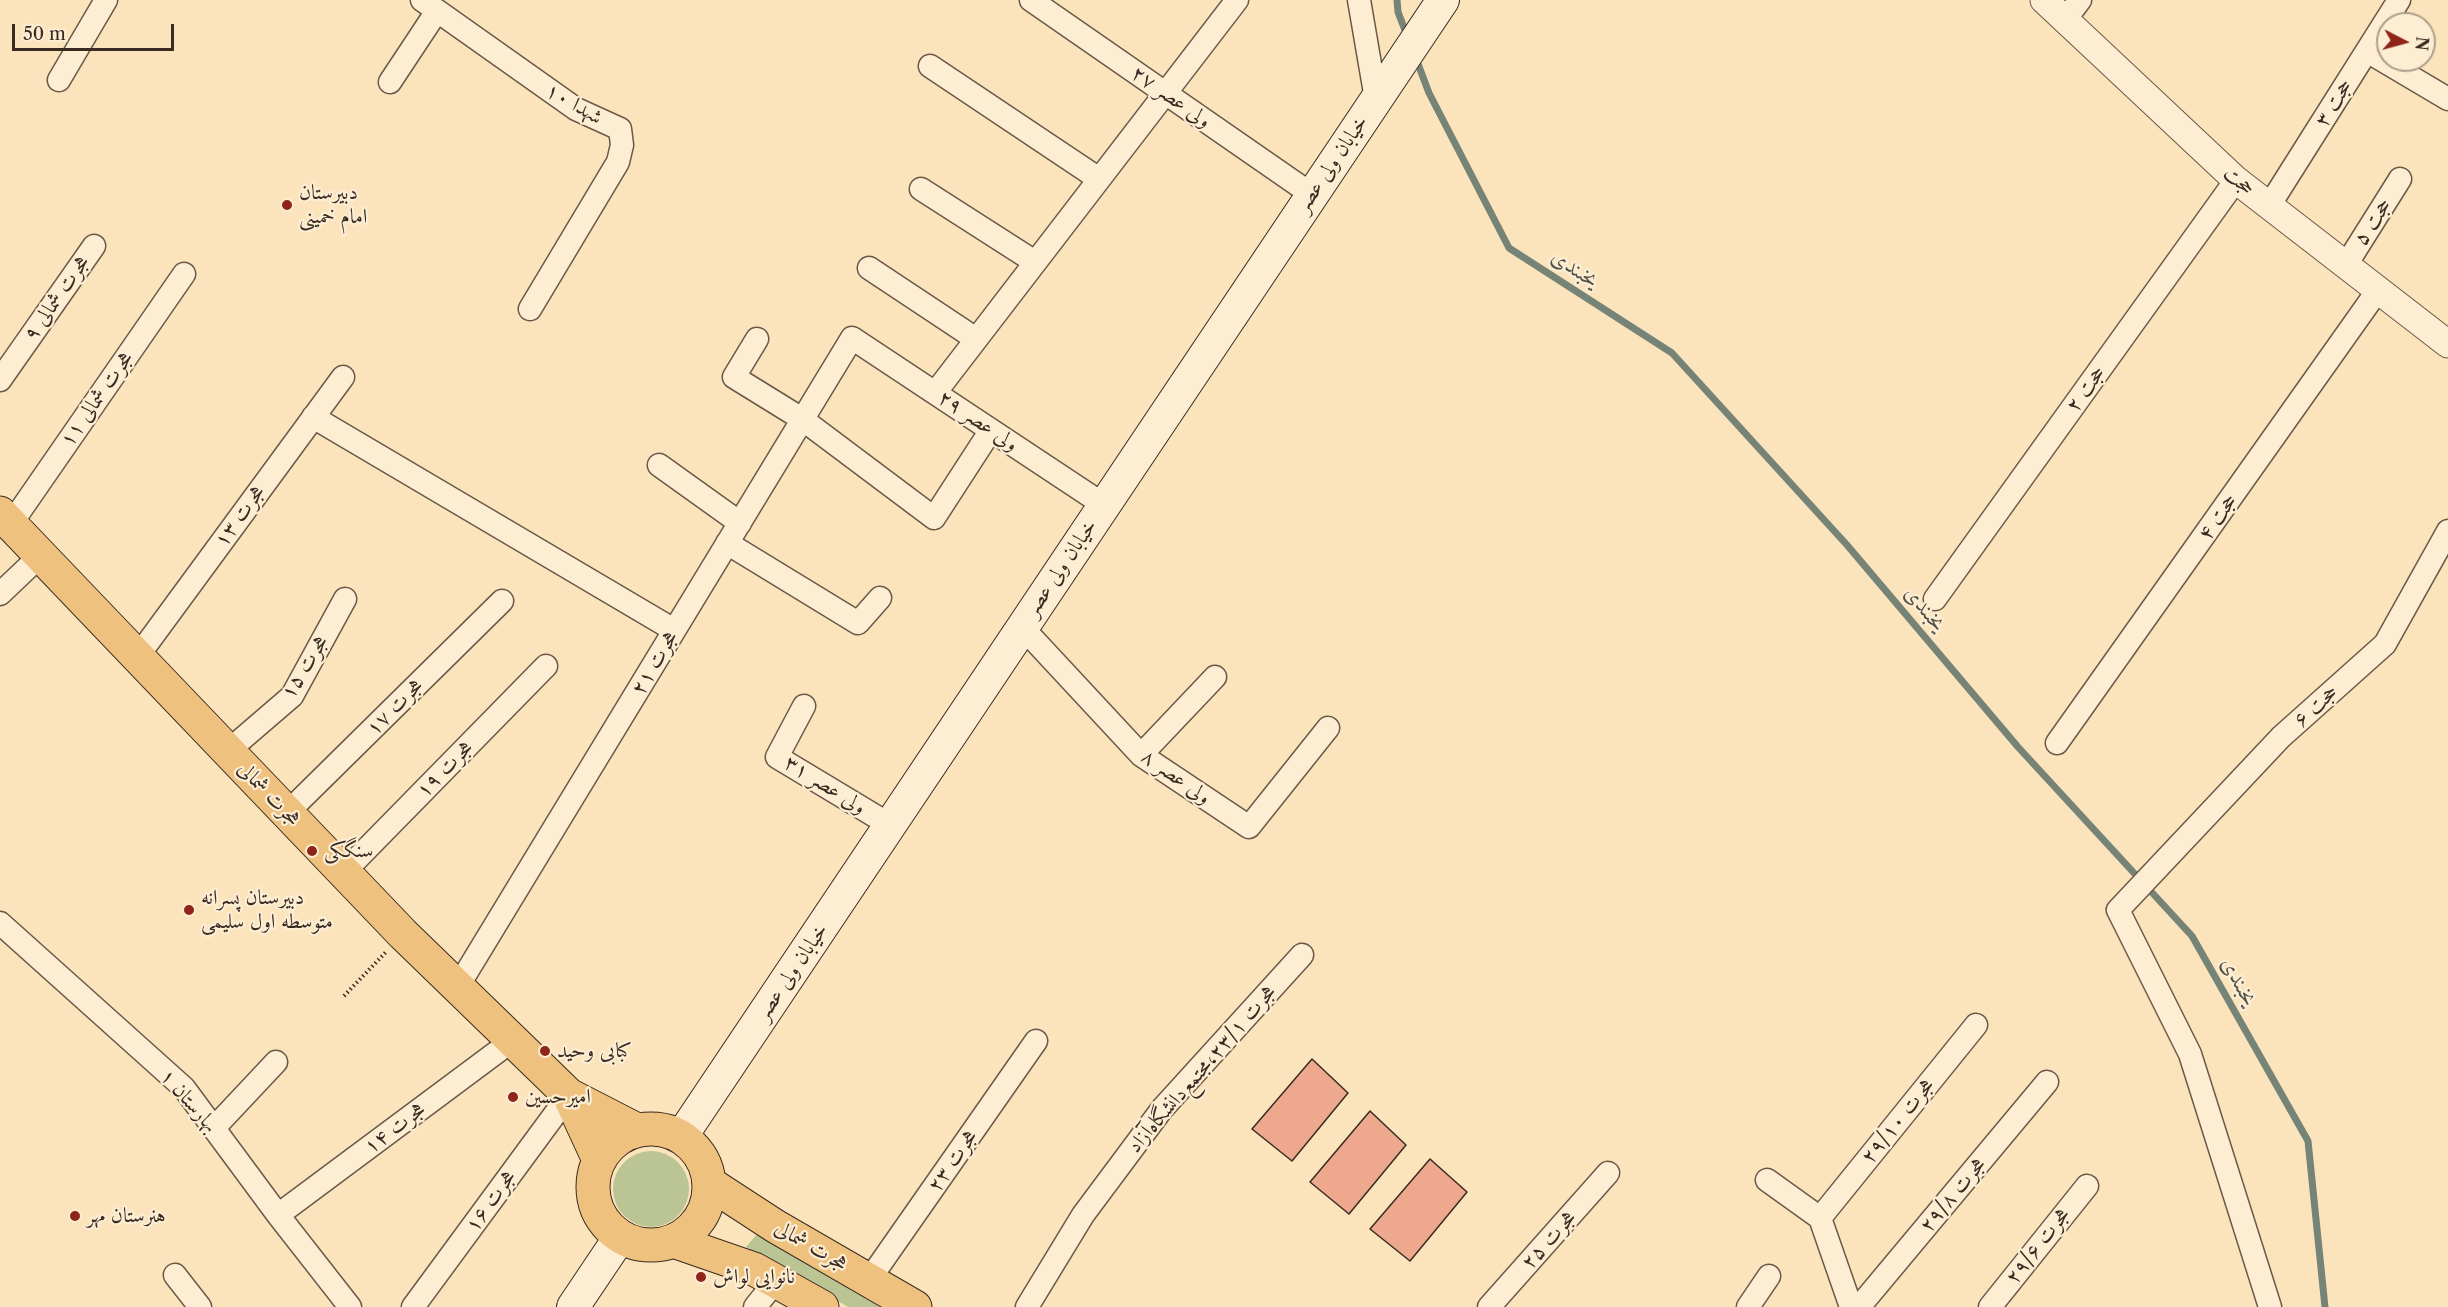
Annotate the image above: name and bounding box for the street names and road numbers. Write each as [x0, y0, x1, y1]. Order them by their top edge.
street label: ولی عصر ۲۷ [1126, 60, 1216, 134]
street label: حجت ۳ [2310, 75, 2358, 131]
street label: شهدا ۱۰ [541, 78, 607, 130]
street label: خیابان ولی عصر [1290, 111, 1374, 217]
street label: حجت [2218, 161, 2260, 201]
street label: حجت ۵ [2348, 194, 2398, 250]
street label: هجرت شمالی ۹ [18, 251, 96, 345]
street label: هجرت شمالی ۱۱ [55, 346, 139, 452]
street label: حجت ۲ [2061, 361, 2111, 417]
street label: ولی عصر ۲۹ [933, 385, 1023, 457]
street label: هجرت ۱۳ [209, 480, 271, 552]
street label: حجت ۴ [2193, 489, 2243, 545]
street label: خیابان ولی عصر [1019, 515, 1103, 621]
street label: هجرت ۲۱ [626, 626, 684, 700]
street label: هجرت ۱۵ [276, 630, 334, 704]
street label: هجرت ۱۷ [361, 673, 429, 741]
street label: حجت ۶ [2289, 679, 2343, 733]
street label: هجرت ۱۹ [411, 735, 479, 803]
street label: ولی عصر ۸ [1136, 744, 1216, 810]
street label: ولی عصر ۳۱ [779, 750, 871, 820]
street label: هجرت شمالی [232, 756, 306, 832]
street label: خیابان ولی عصر [750, 919, 834, 1025]
street label: هجرت ۲۳/۱،مجتمع‌دانشگاه‌آزاد [1122, 980, 1282, 1158]
street label: بهارستان ۱ [155, 1064, 223, 1138]
street label: هجرت ۲۹/۱۰ [1856, 1073, 1940, 1169]
street label: هجرت ۱۴ [359, 1097, 431, 1159]
street label: هجرت ۲۳ [922, 1125, 984, 1197]
street label: هجرت ۲۹/۸ [1914, 1152, 1992, 1238]
street label: هجرت ۱۶ [460, 1165, 522, 1237]
street label: هجرت ۲۹/۶ [2000, 1203, 2076, 1289]
street label: هجرت ۲۵ [1516, 1205, 1582, 1275]
street label: هجرت شمالی [770, 1215, 852, 1277]

